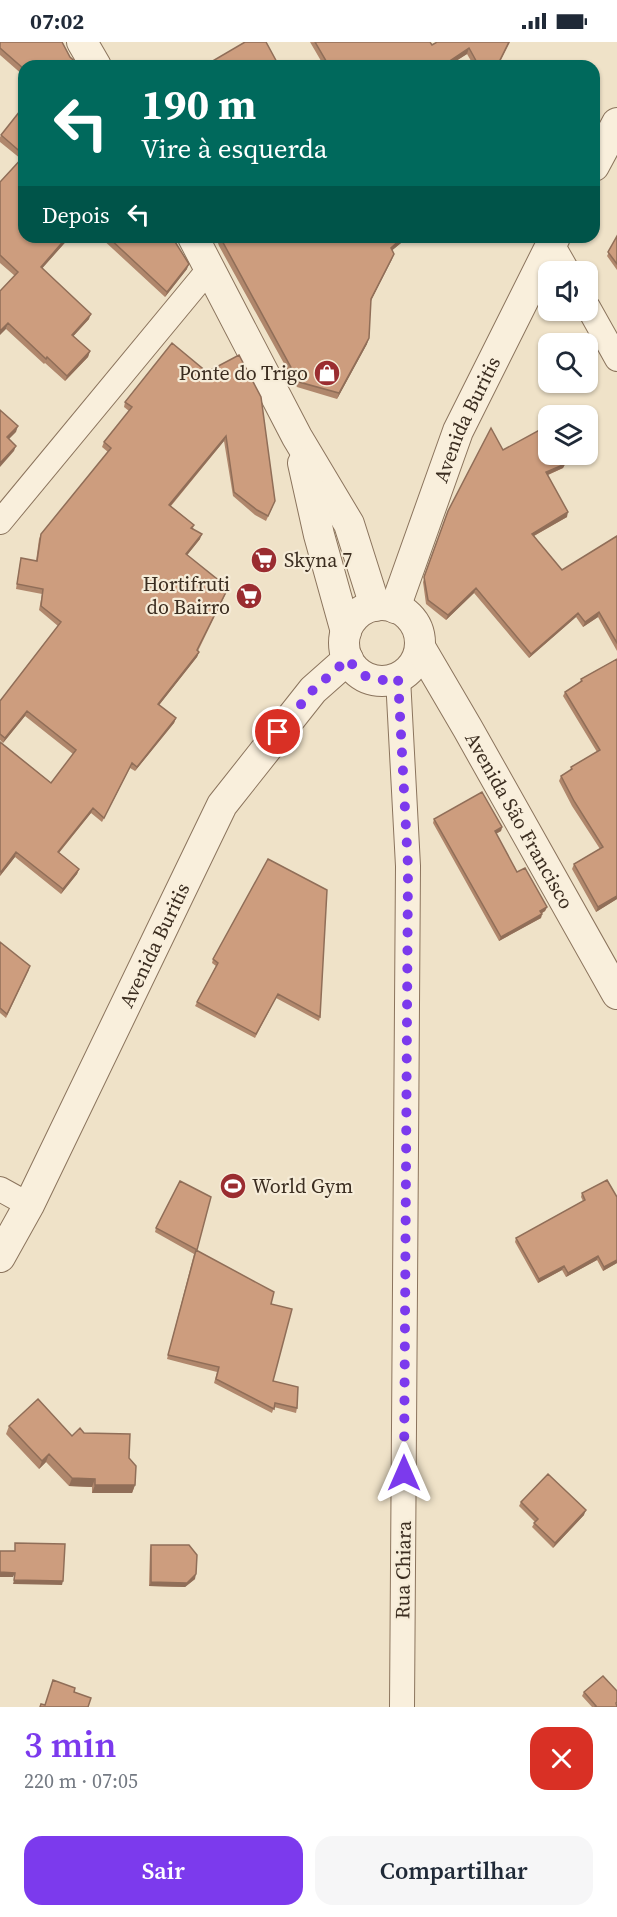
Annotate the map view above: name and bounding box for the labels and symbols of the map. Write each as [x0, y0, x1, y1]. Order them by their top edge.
street label: Avenida Buritis [427, 351, 507, 486]
shop icon: Ponte do Trigo [312, 358, 342, 388]
place label: Ponte do Trigo [179, 359, 308, 387]
supermarket icon: Skyna 7 [249, 545, 279, 575]
place label: Skyna 7 [284, 546, 352, 574]
place label: Hortifruti do Bairro [143, 570, 230, 621]
supermarket icon: Hortifruti do Bairro [234, 581, 264, 611]
pin [252, 706, 303, 757]
street label: Avenida São Francisco [458, 727, 580, 914]
street label: Avenida Buritis [112, 878, 196, 1012]
sports icon: World Gym [218, 1171, 248, 1201]
place label: World Gym [252, 1172, 353, 1200]
position arrow [372, 1441, 436, 1505]
street label: Rua Chiara [388, 1520, 418, 1619]

